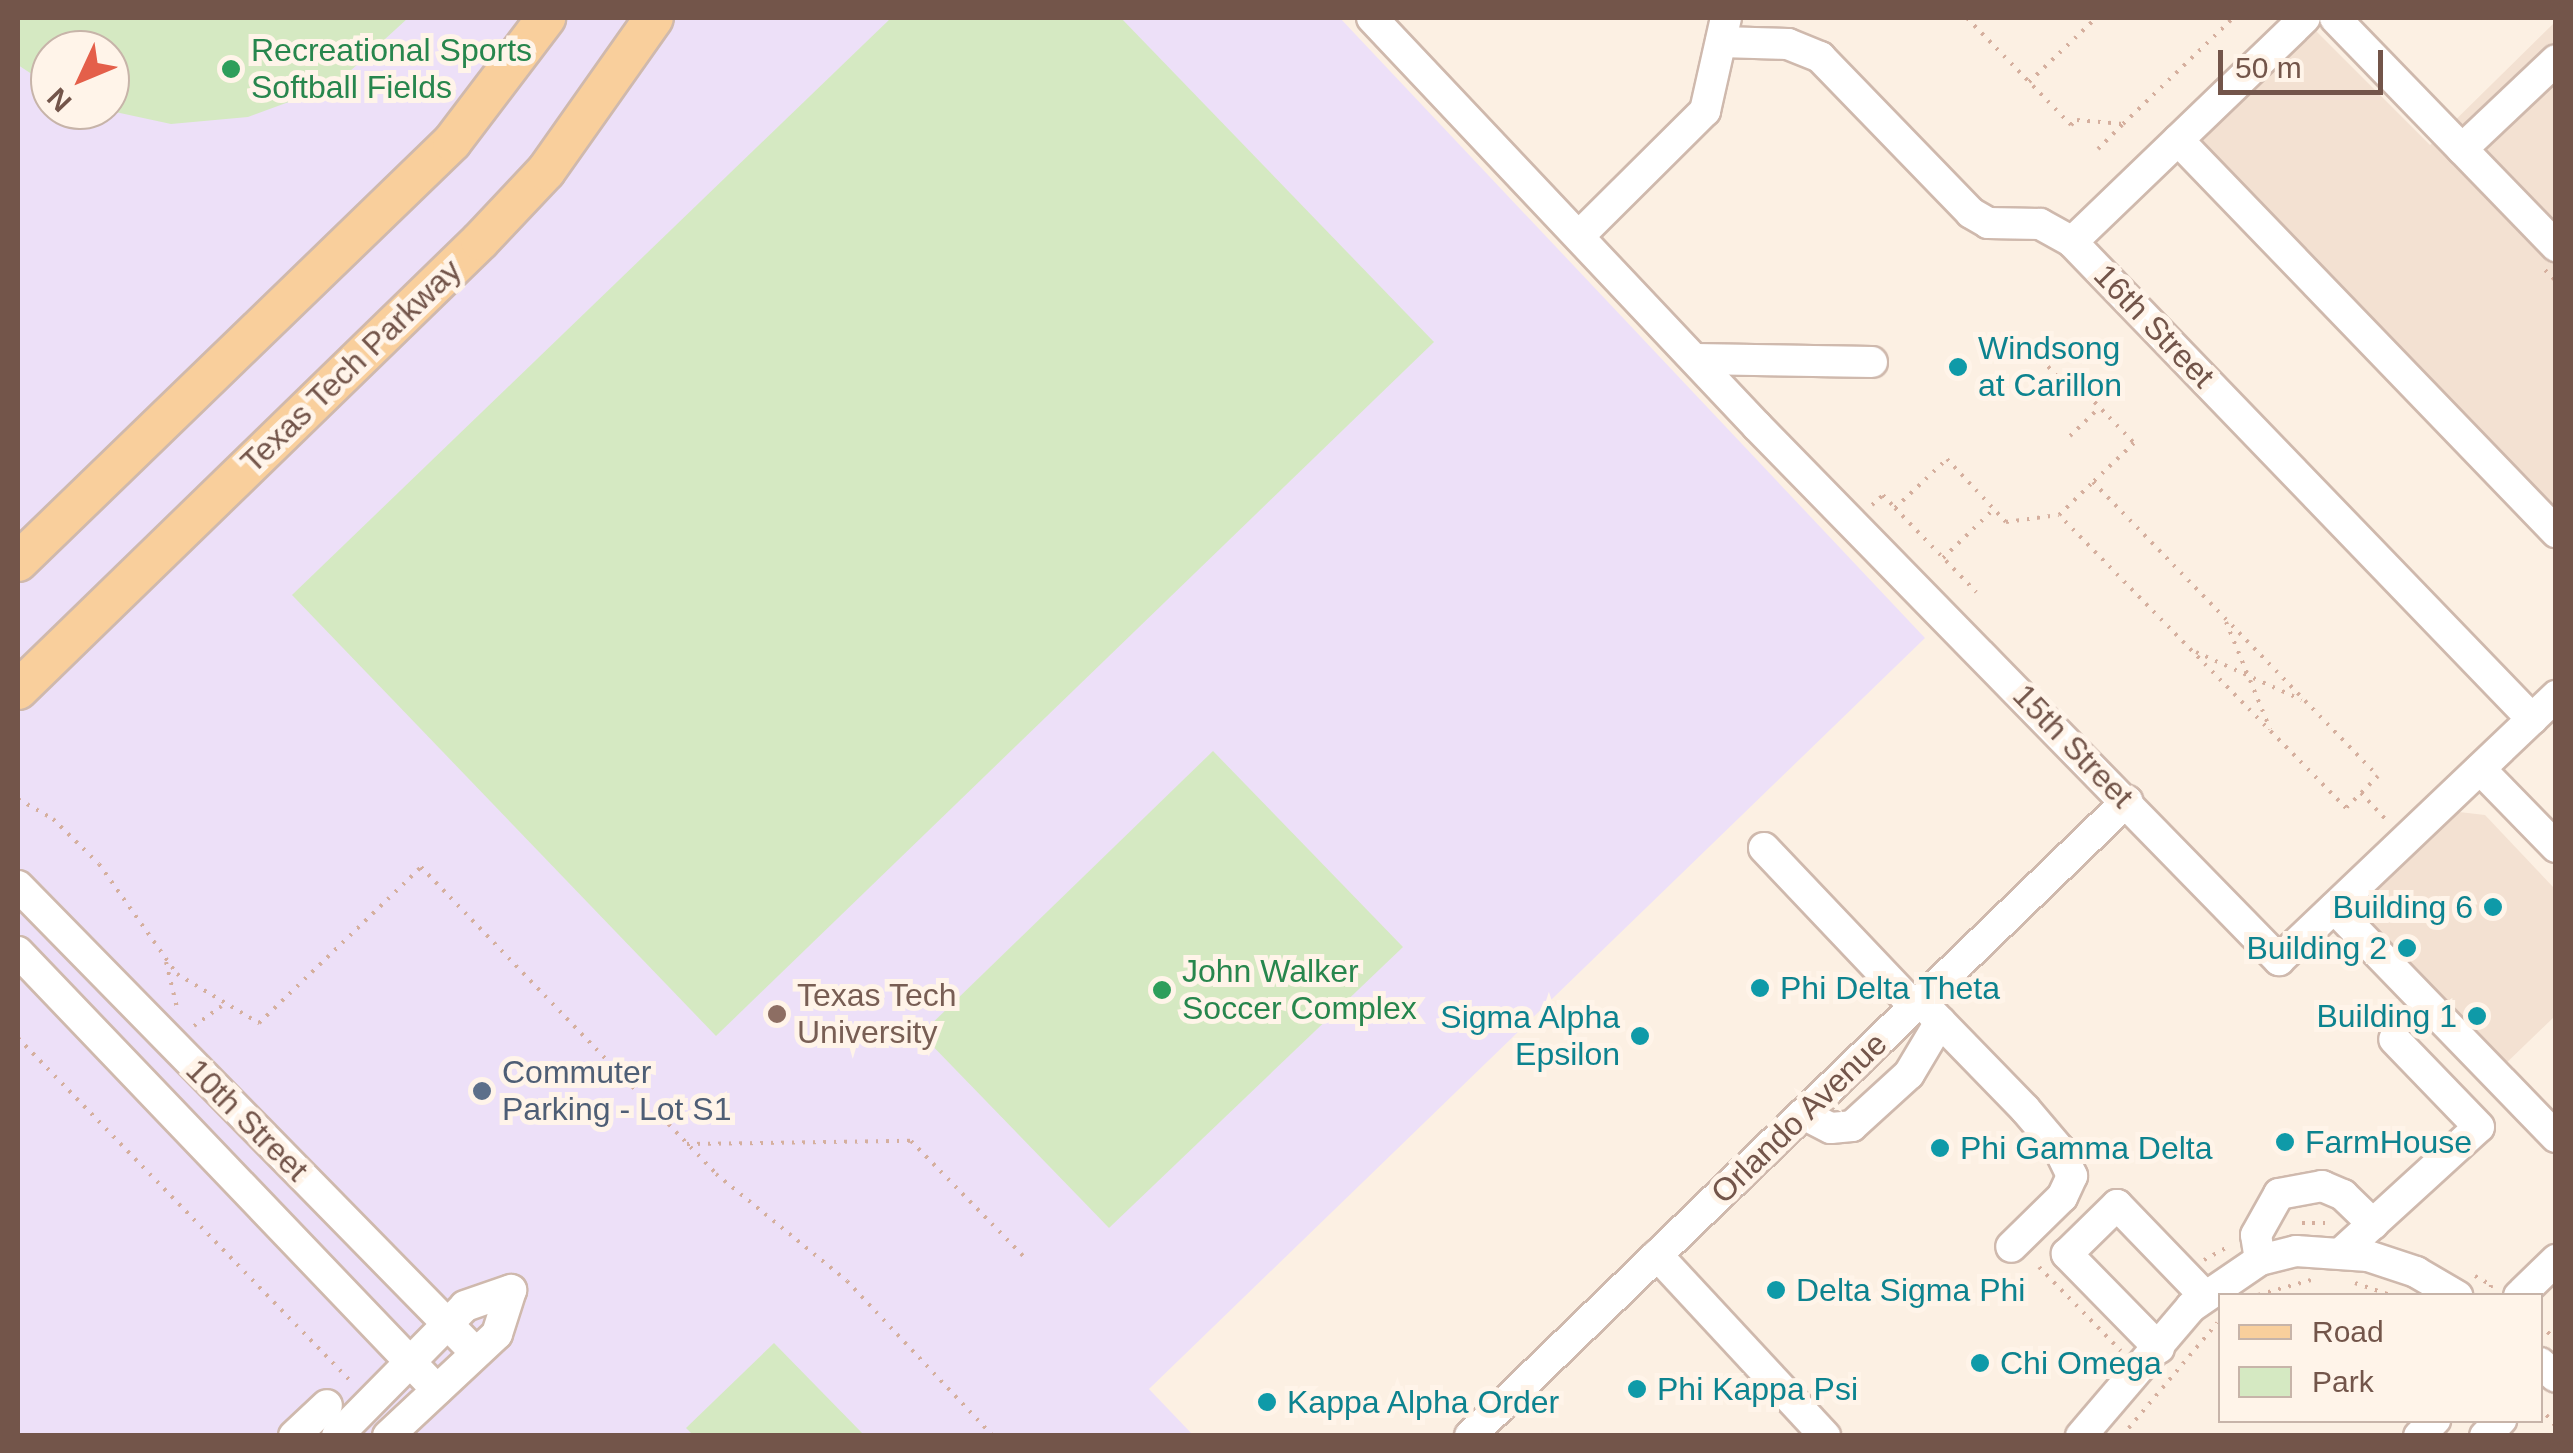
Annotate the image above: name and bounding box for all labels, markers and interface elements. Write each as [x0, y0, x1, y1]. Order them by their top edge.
north arrow [30, 30, 130, 130]
scale bar [2223, 30, 2388, 92]
place label: Recreational Sports Softball Fields [251, 32, 532, 107]
text: 50 m [2235, 51, 2302, 84]
marker: Recreational Sports Softball Fields [220, 58, 242, 80]
text: N [41, 82, 78, 118]
street label: Texas Tech Parkway [233, 251, 469, 481]
street label: 16th Street [2086, 256, 2222, 396]
place label: Windsong at Carillon [1978, 330, 2122, 405]
marker: Windsong at Carillon [1947, 356, 1969, 378]
street label: 15th Street [2005, 676, 2141, 816]
place label: Building 6 [2332, 888, 2473, 926]
marker: Building 6 [2482, 896, 2504, 918]
place label: Building 2 [2246, 929, 2387, 967]
marker: Building 2 [2396, 937, 2418, 959]
place label: John Walker Soccer Complex [1182, 953, 1417, 1028]
place label: Phi Delta Theta [1780, 969, 2001, 1007]
place label: Texas Tech University [797, 977, 957, 1052]
marker: Phi Delta Theta [1749, 977, 1771, 999]
marker: John Walker Soccer Complex [1151, 979, 1173, 1001]
place label: Building 1 [2316, 997, 2457, 1035]
place label: Sigma Alpha Epsilon [1439, 999, 1620, 1074]
marker: Texas Tech University [766, 1003, 788, 1025]
marker: Building 1 [2466, 1005, 2488, 1027]
street label: Orlando Avenue [1703, 1024, 1895, 1212]
marker: Sigma Alpha Epsilon [1629, 1025, 1651, 1047]
street label: 10th Street [178, 1051, 316, 1189]
place label: Commuter Parking - Lot S1 [502, 1054, 731, 1129]
marker: Commuter Parking - Lot S1 [471, 1080, 493, 1102]
place label: FarmHouse [2305, 1123, 2472, 1161]
place label: Phi Gamma Delta [1960, 1129, 2213, 1167]
marker: FarmHouse [2274, 1131, 2296, 1153]
marker: Phi Gamma Delta [1929, 1137, 1951, 1159]
place label: Delta Sigma Phi [1796, 1271, 2025, 1309]
marker: Delta Sigma Phi [1765, 1279, 1787, 1301]
legend [2218, 1293, 2543, 1423]
text: Road [2312, 1315, 2384, 1348]
place label: Chi Omega [2000, 1344, 2162, 1382]
marker: Chi Omega [1969, 1352, 1991, 1374]
text: Park [2312, 1365, 2374, 1398]
place label: Phi Kappa Psi [1657, 1370, 1858, 1408]
marker: Phi Kappa Psi [1626, 1378, 1648, 1400]
place label: Kappa Alpha Order [1287, 1383, 1561, 1421]
marker: Kappa Alpha Order [1256, 1391, 1278, 1413]

